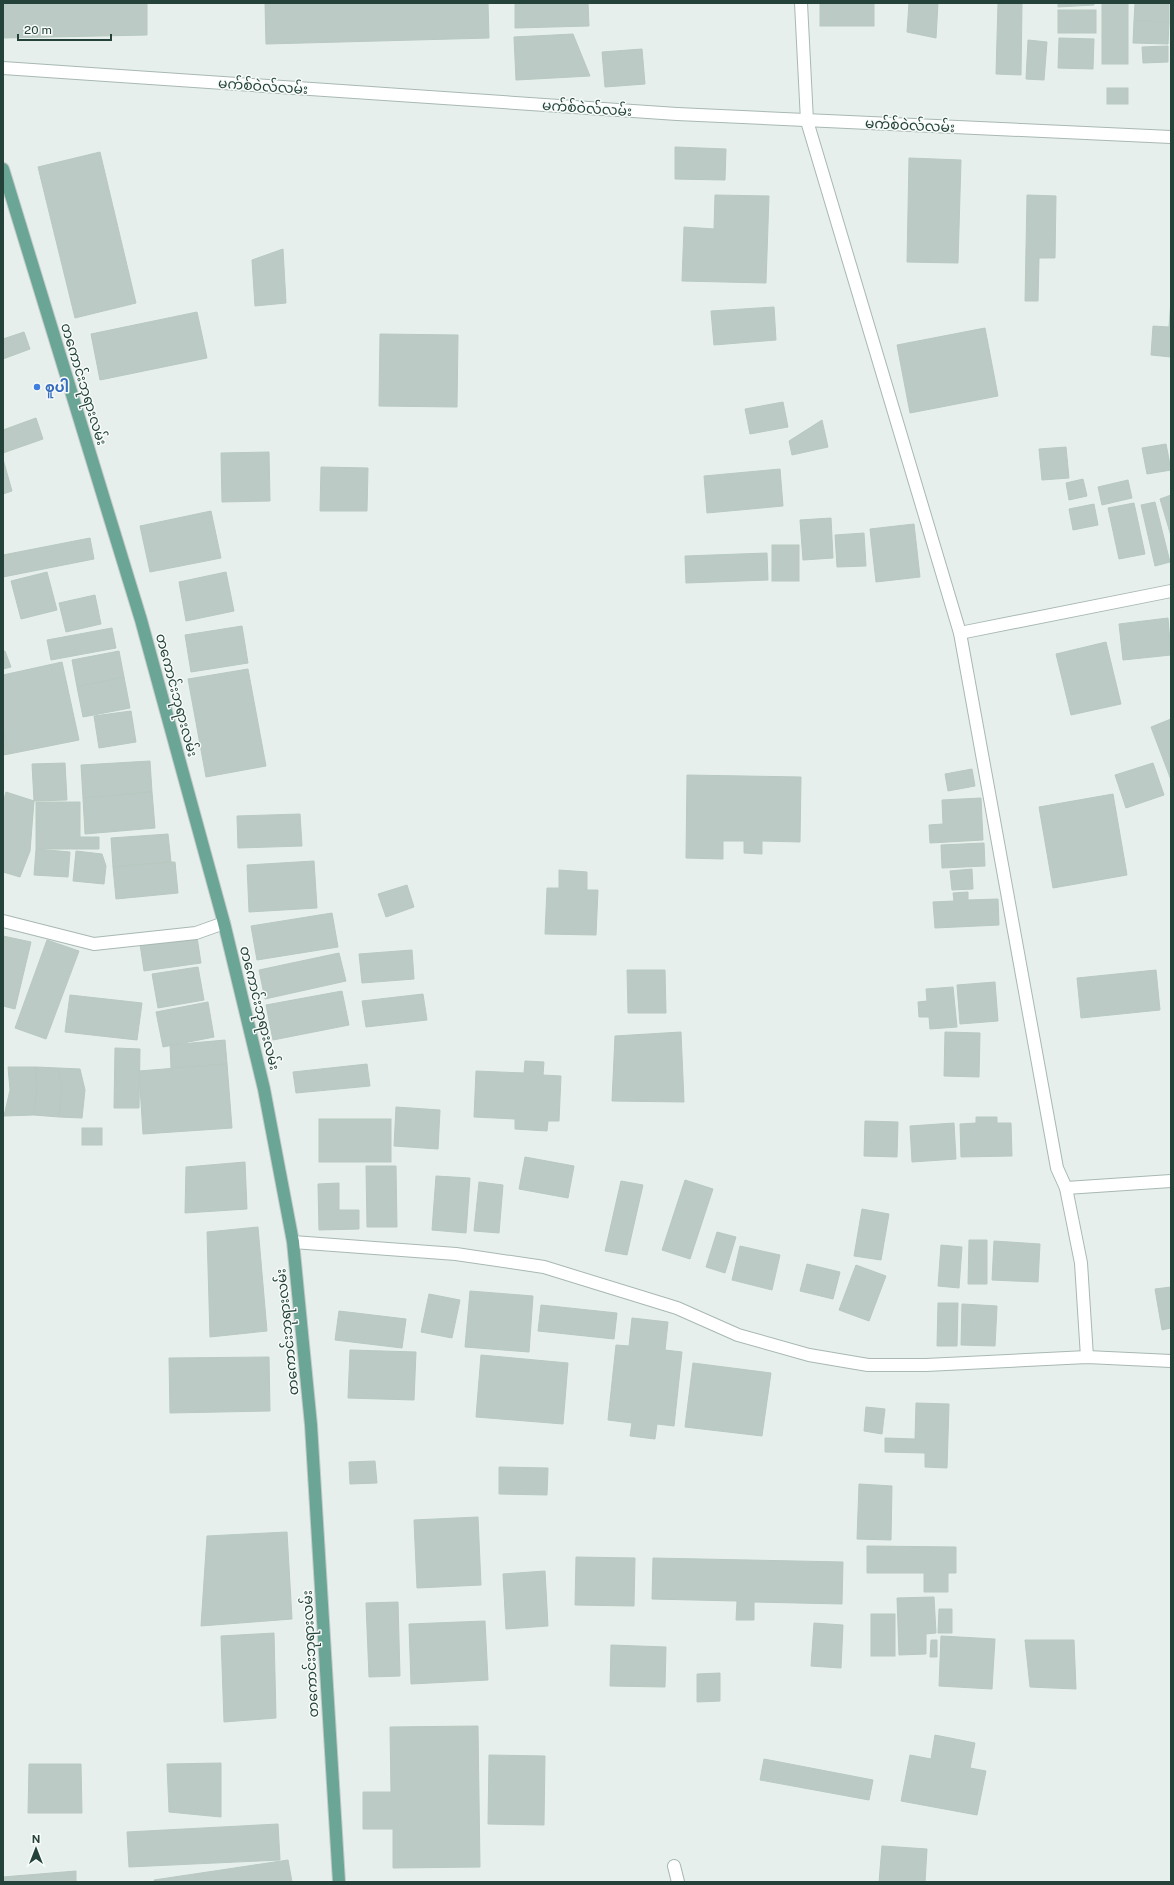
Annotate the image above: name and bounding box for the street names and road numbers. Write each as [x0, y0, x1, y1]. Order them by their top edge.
street label: မက်စ်ဝဲလ်လမ်း [218, 73, 309, 97]
street label: မက်စ်ဝဲလ်လမ်း [542, 95, 633, 119]
street label: မက်စ်ဝဲလ်လမ်း [865, 113, 955, 135]
street label: တကောင်းဘုရားလမ်း [54, 320, 112, 448]
street label: တကောင်းဘုရားလမ်း [149, 631, 203, 759]
street label: တကောင်းဘုရားလမ်း [233, 944, 285, 1073]
street label: တကောင်းဘုရားလမ်း [270, 1268, 306, 1396]
street label: တကောင်းဘုရားလမ်း [297, 1590, 325, 1718]

